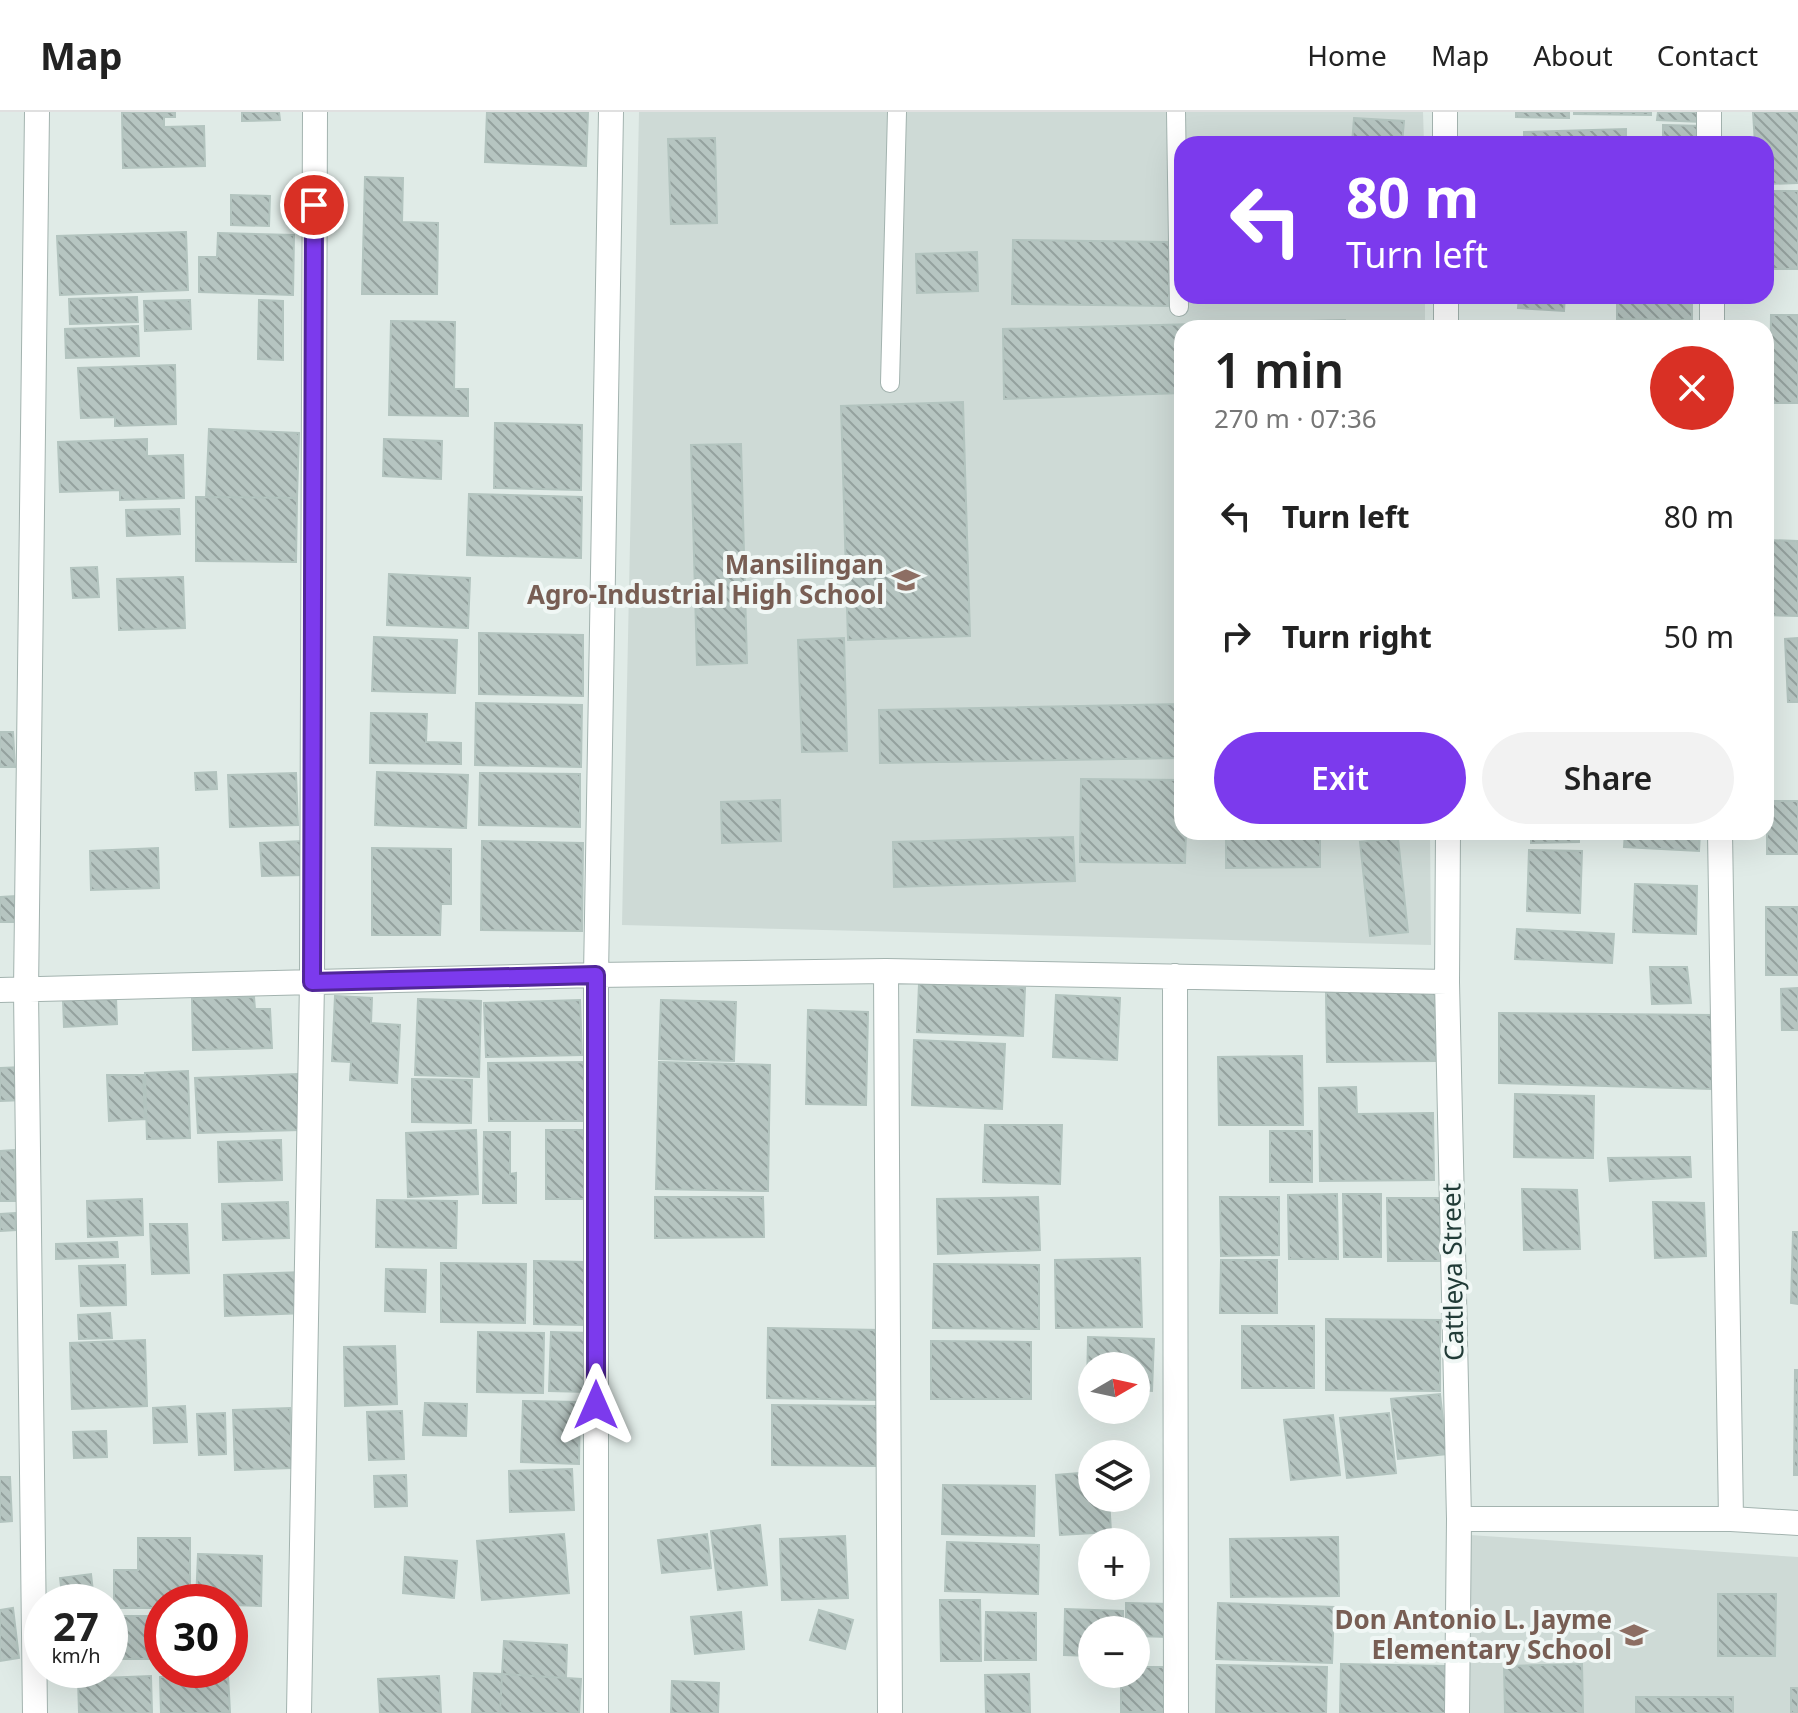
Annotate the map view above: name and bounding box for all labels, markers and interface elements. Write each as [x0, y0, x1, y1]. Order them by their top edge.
text: Map [40, 29, 123, 81]
text: Home [1307, 36, 1387, 74]
text: Map [1431, 36, 1489, 74]
text: About [1533, 36, 1613, 74]
text: Contact [1657, 36, 1758, 74]
text: 80 m [1346, 158, 1479, 234]
icon: left [1214, 168, 1318, 272]
pin [280, 171, 348, 239]
icon: arrive [292, 183, 336, 227]
text: Turn left [1346, 230, 1488, 279]
text: 1 min [1214, 337, 1344, 402]
button: close [1650, 346, 1734, 430]
text: 270 m · 07:36 [1214, 400, 1377, 436]
icon: left [1214, 494, 1258, 538]
text: Turn left [1282, 496, 1410, 537]
text: 80 m [1664, 496, 1734, 537]
place label: Mansilingan Agro-Industrial High School [527, 546, 884, 612]
school or university icon: Mansilingan Agro-Industrial High School [891, 565, 921, 595]
icon: right [1214, 614, 1258, 658]
text: Turn right [1282, 616, 1432, 657]
text: 50 m [1664, 616, 1734, 657]
button: Exit [1214, 732, 1466, 824]
button: Share [1482, 732, 1734, 824]
street label: Cattleya Street [1432, 1183, 1472, 1361]
north arrow [1078, 1352, 1150, 1424]
map controls [1078, 1352, 1150, 1688]
position arrow [554, 1363, 638, 1447]
button: layers [1078, 1440, 1150, 1512]
button: + [1078, 1528, 1150, 1600]
speed limit sign: 30 [144, 1584, 248, 1688]
text: 27 [53, 1598, 99, 1653]
place label: Don Antonio L. Jayme Elementary School [1334, 1601, 1612, 1667]
button: − [1078, 1616, 1150, 1688]
school or university icon: Don Antonio L. Jayme Elementary School [1619, 1620, 1649, 1650]
text: km/h [51, 1642, 101, 1669]

